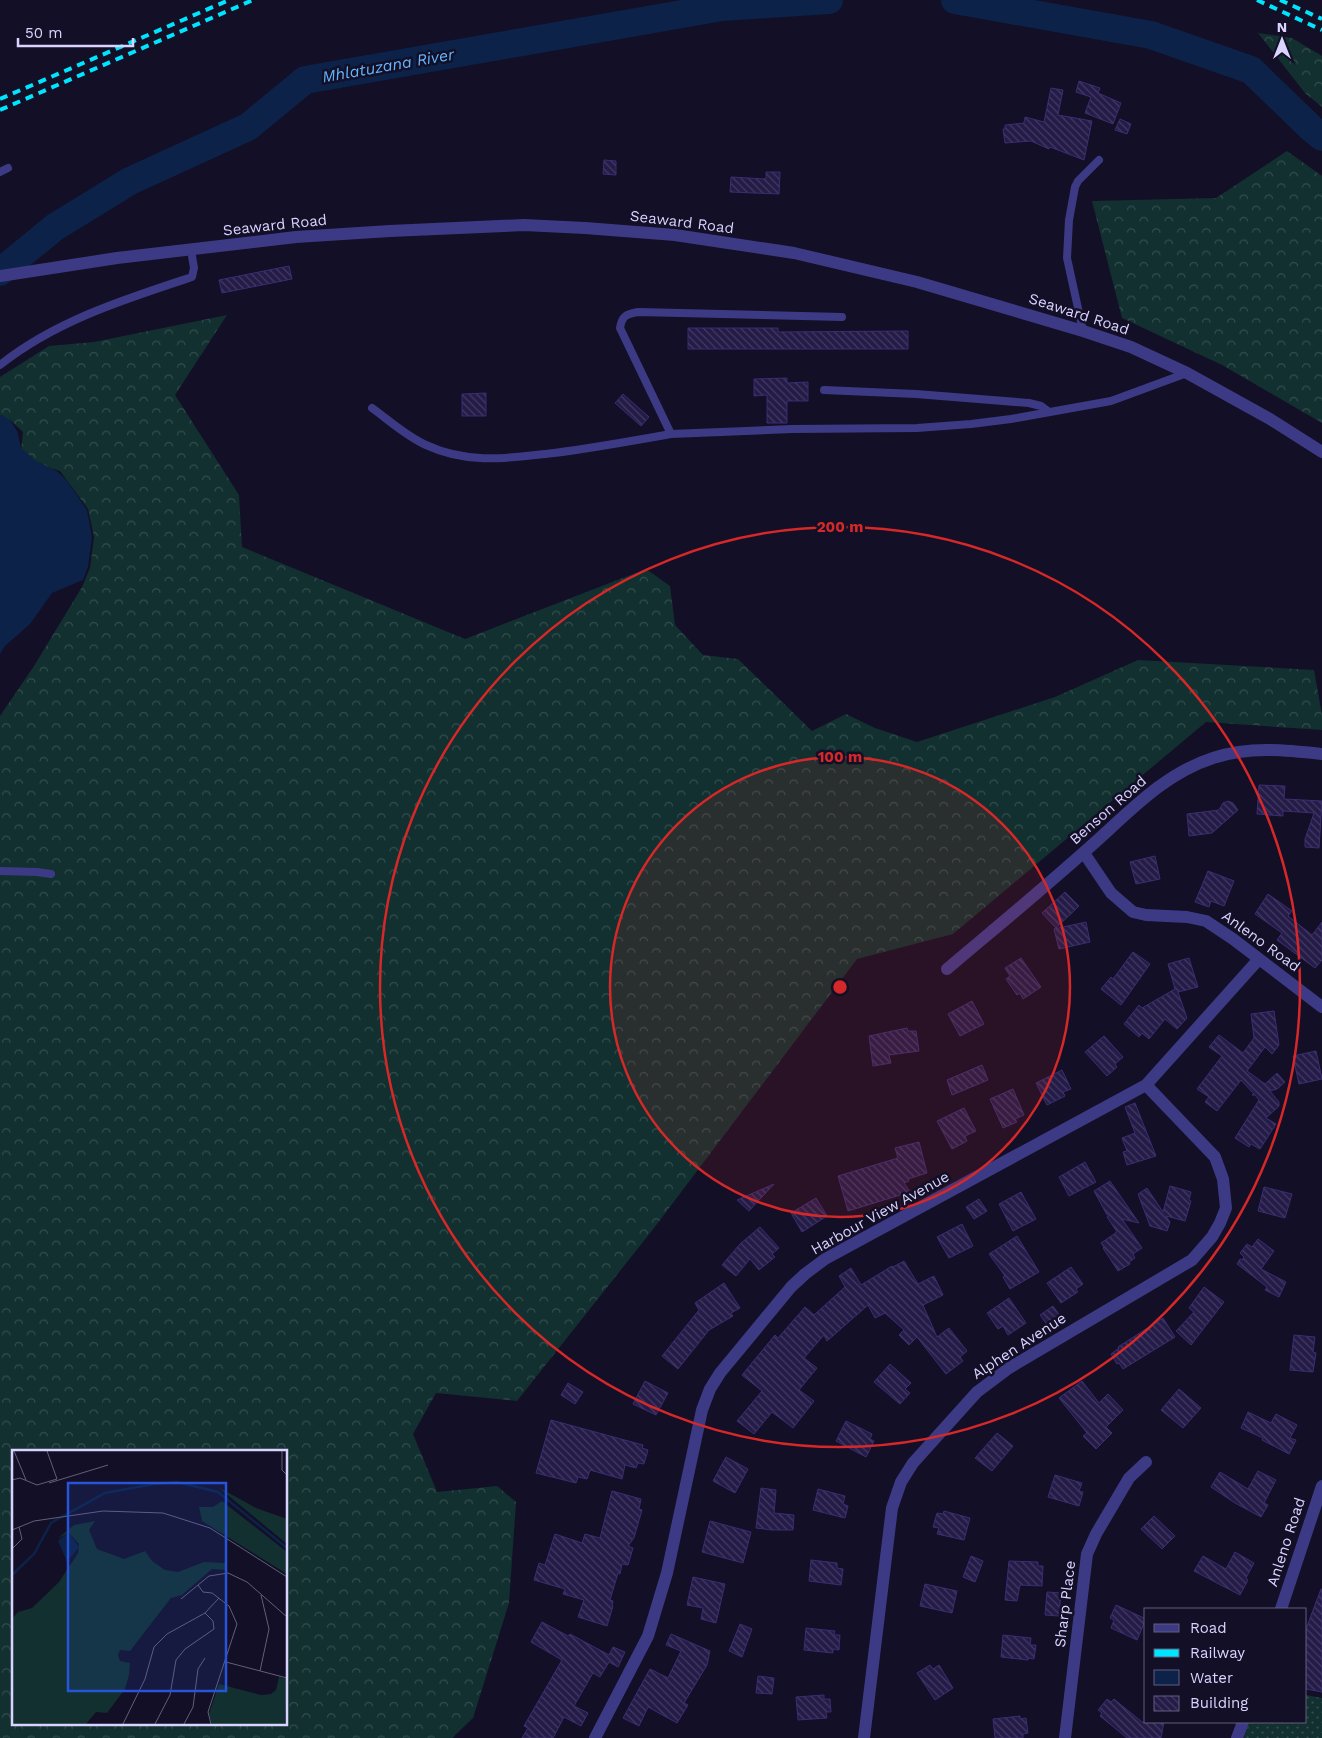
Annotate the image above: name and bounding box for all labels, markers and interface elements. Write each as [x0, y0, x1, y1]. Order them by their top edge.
scale bar [18, 15, 132, 47]
north arrow [1257, 15, 1307, 65]
text: N [1277, 19, 1287, 35]
text: 50 m [25, 24, 62, 42]
water label: Mhlatuzana River [321, 44, 456, 86]
street label: Seaward Road [629, 207, 735, 237]
street label: Seaward Road [222, 211, 328, 239]
street label: Seaward Road [1027, 289, 1131, 339]
text: 200 m [817, 518, 863, 536]
text: 100 m [818, 748, 862, 766]
street label: Benson Road [1066, 772, 1150, 848]
street label: Anleno Road [1218, 907, 1304, 975]
centre of rings [831, 978, 849, 996]
street label: Harbour View Avenue [808, 1167, 952, 1259]
street label: Alphen Avenue [969, 1309, 1069, 1383]
inset map [12, 1450, 288, 1726]
street label: Anleno Road [1263, 1495, 1309, 1589]
street label: Sharp Place [1051, 1560, 1079, 1648]
legend [1144, 1608, 1307, 1723]
text: Road [1190, 1619, 1227, 1637]
text: Railway [1190, 1644, 1245, 1662]
text: Water [1190, 1669, 1233, 1687]
text: Building [1190, 1694, 1248, 1712]

